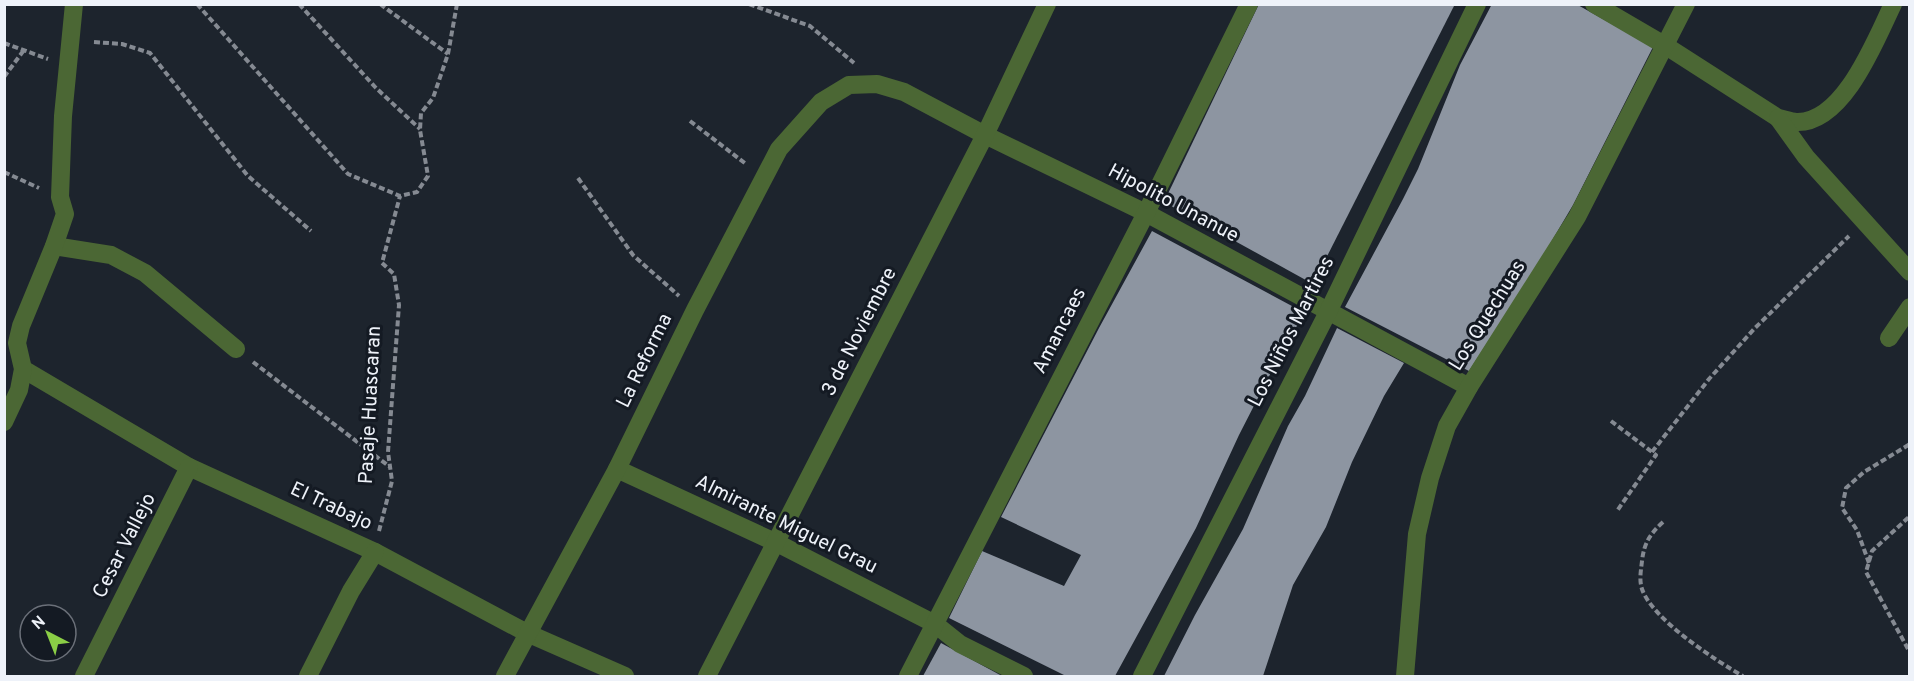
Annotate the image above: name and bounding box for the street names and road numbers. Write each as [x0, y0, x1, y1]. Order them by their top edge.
street label: Hipolito Unanue [1103, 159, 1243, 249]
street label: Los Niños Martires [1243, 252, 1341, 412]
street label: Los Quechuas [1444, 256, 1532, 376]
street label: 3 de Noviembre [816, 263, 904, 401]
street label: Amancaes [1027, 283, 1093, 379]
street label: La Reforma [611, 309, 679, 413]
street label: Pasaje Huascaran [354, 325, 388, 485]
street label: Almirante Miguel Grau [690, 469, 882, 581]
street label: El Trabajo [286, 477, 376, 537]
street label: Cesar Vallejo [87, 489, 163, 603]

